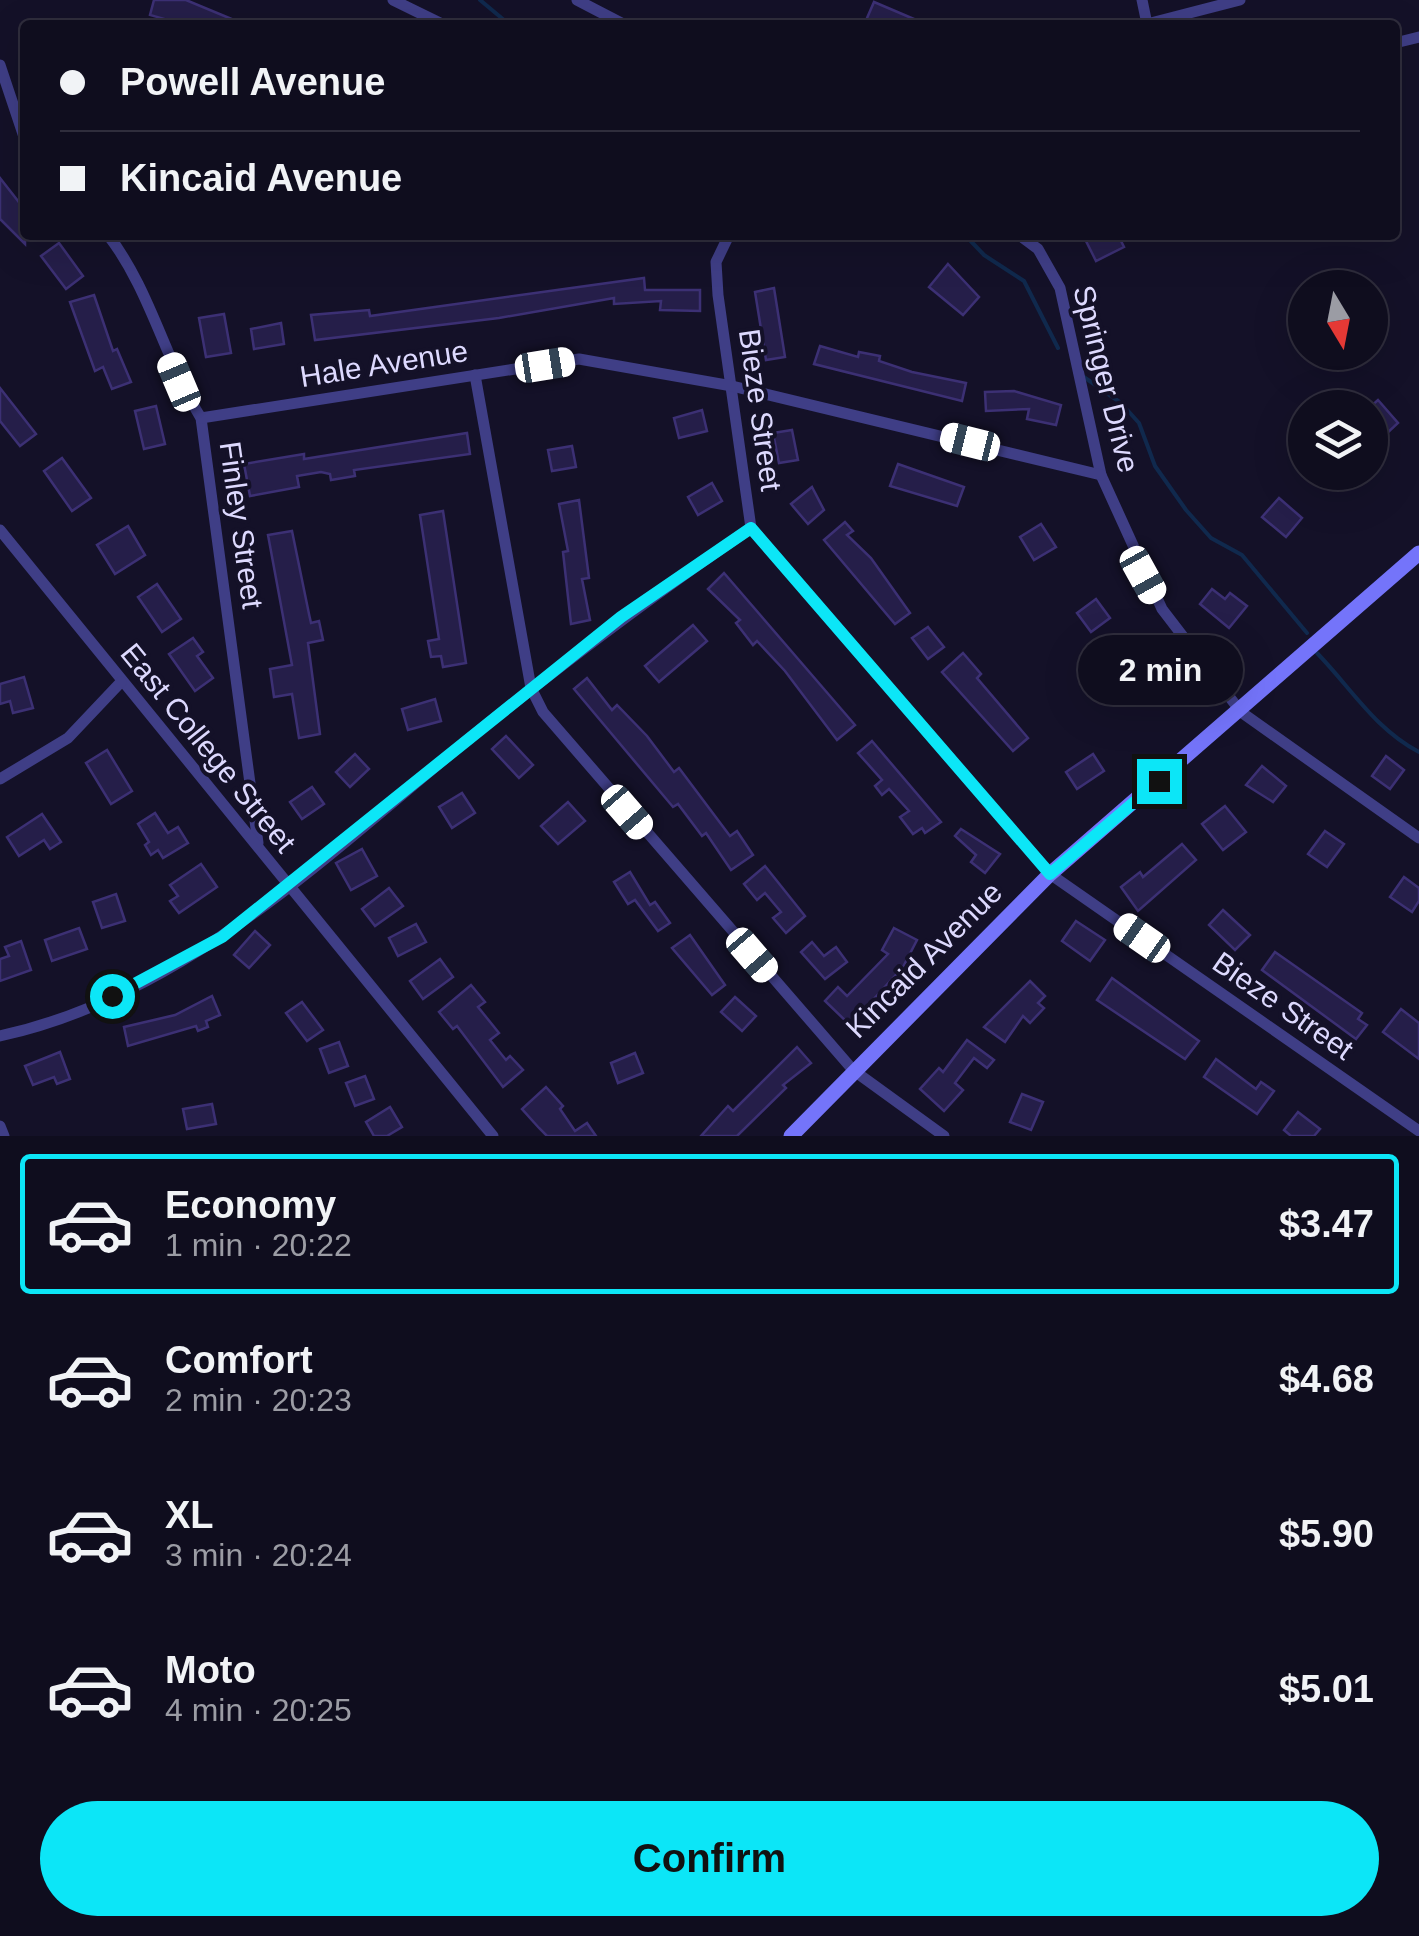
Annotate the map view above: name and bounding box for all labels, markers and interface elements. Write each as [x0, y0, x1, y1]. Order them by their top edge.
text: Powell Avenue [120, 61, 385, 103]
text: Kincaid Avenue [120, 157, 402, 199]
north arrow [1288, 270, 1388, 370]
map controls [1288, 270, 1388, 490]
street label: Springer Drive [1067, 282, 1146, 476]
street label: Bieze Street [733, 327, 788, 494]
street label: Hale Avenue [298, 334, 470, 393]
car [513, 345, 577, 385]
car [153, 349, 205, 415]
button: layers [1288, 390, 1388, 490]
car [937, 420, 1003, 464]
street label: Finley Street [213, 439, 270, 611]
car [1115, 541, 1171, 609]
callout: 2 min [1076, 636, 1242, 706]
street label: East College Street [114, 637, 303, 859]
text: 2 min [1119, 652, 1202, 688]
route end [1137, 759, 1182, 804]
car [596, 780, 658, 844]
street label: Kincaid Avenue [839, 875, 1008, 1044]
car [1109, 909, 1175, 967]
car [721, 923, 783, 987]
street label: Bieze Street [1207, 945, 1360, 1066]
route start [90, 974, 135, 1019]
icon: car [45, 1179, 135, 1269]
text: Economy [165, 1184, 336, 1226]
text: $3.47 [1279, 1203, 1374, 1245]
text: 1 min · 20:22 [165, 1227, 352, 1263]
icon: car [45, 1334, 135, 1424]
text: Comfort [165, 1339, 313, 1381]
text: $4.68 [1279, 1358, 1374, 1400]
text: 2 min · 20:23 [165, 1382, 352, 1418]
icon: car [45, 1489, 135, 1579]
text: XL [165, 1494, 214, 1536]
text: $5.90 [1279, 1513, 1374, 1555]
text: 3 min · 20:24 [165, 1537, 352, 1573]
icon: car [45, 1644, 135, 1734]
text: Moto [165, 1649, 256, 1691]
text: $5.01 [1279, 1668, 1374, 1710]
text: 4 min · 20:25 [165, 1692, 352, 1728]
button: Confirm [40, 1801, 1379, 1916]

